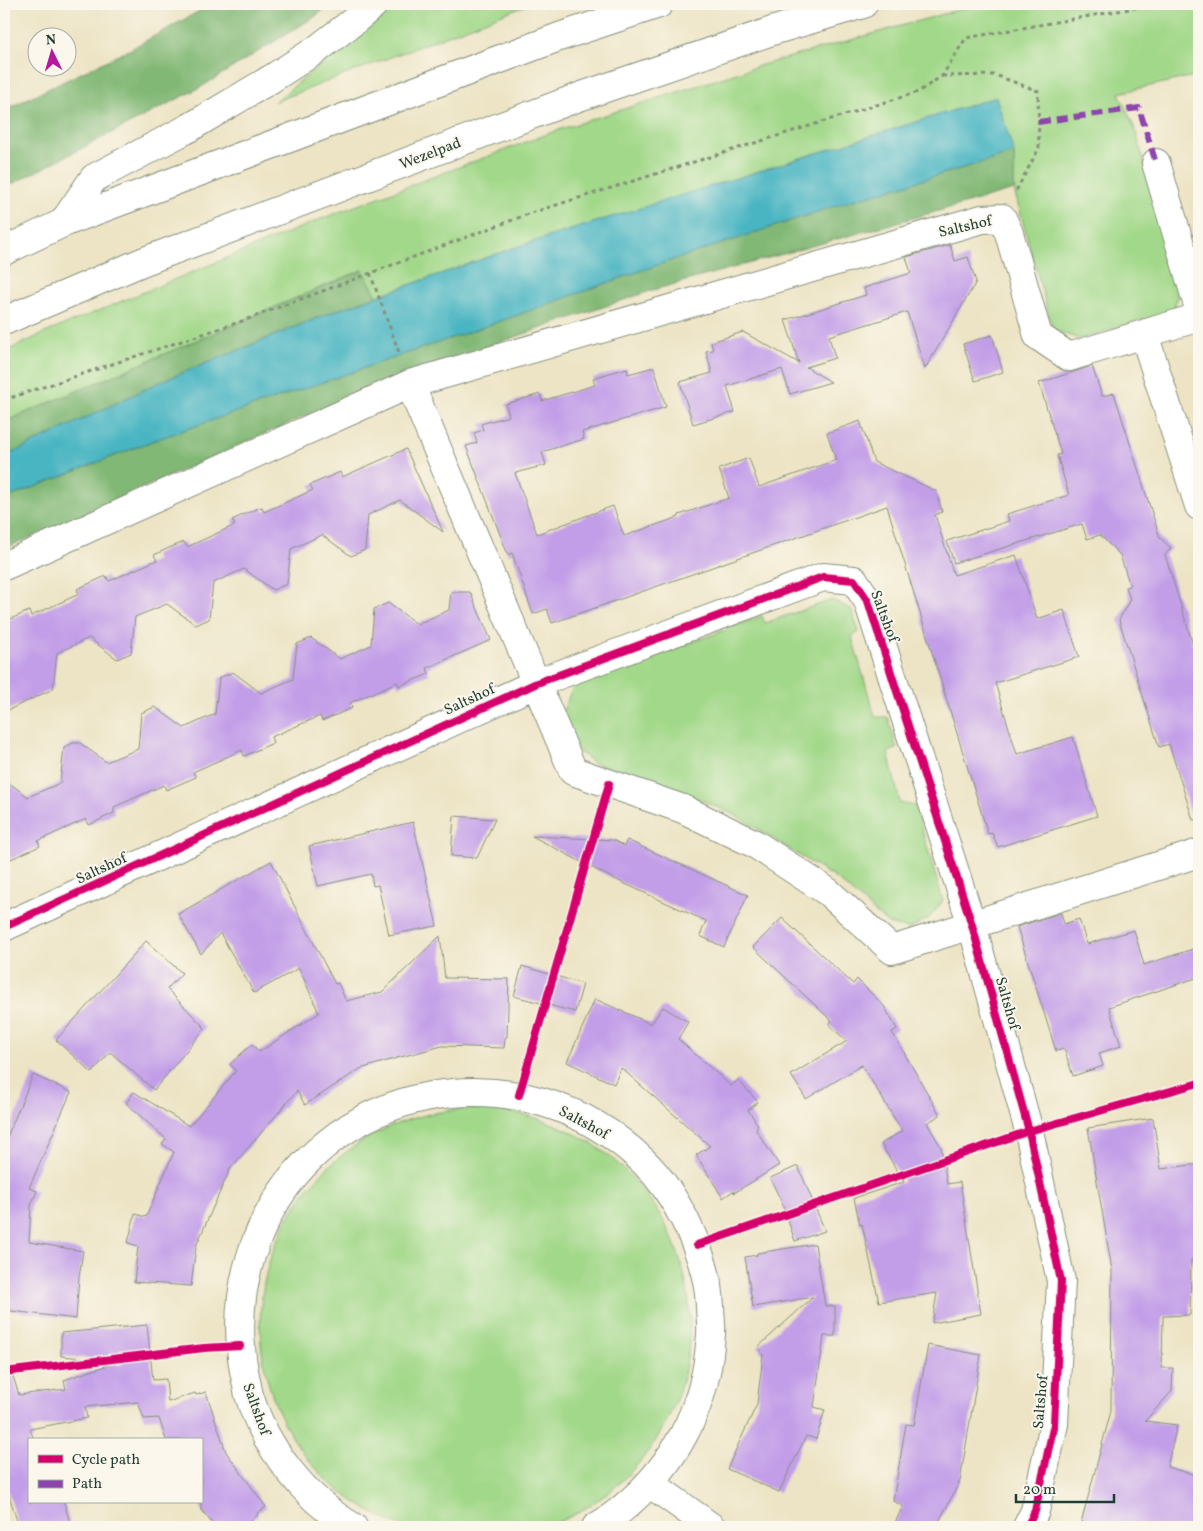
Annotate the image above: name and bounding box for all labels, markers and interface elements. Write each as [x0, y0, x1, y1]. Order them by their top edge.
north arrow [28, 28, 78, 78]
text: N [45, 31, 57, 50]
street label: Wezelpad [397, 133, 464, 176]
street label: Saltshof [937, 211, 996, 244]
street label: Saltshof [864, 588, 904, 647]
street label: Saltshof [441, 679, 500, 721]
street label: Saltshof [73, 848, 132, 890]
street label: Saltshof [989, 975, 1025, 1034]
street label: Saltshof [555, 1101, 614, 1146]
street label: Saltshof [1029, 1372, 1054, 1430]
street label: Saltshof [236, 1381, 275, 1440]
legend [28, 1438, 202, 1504]
text: Cycle path [72, 1450, 140, 1471]
scale bar [1016, 1471, 1113, 1503]
text: Path [72, 1474, 102, 1495]
text: 20 m [1023, 1480, 1056, 1501]

